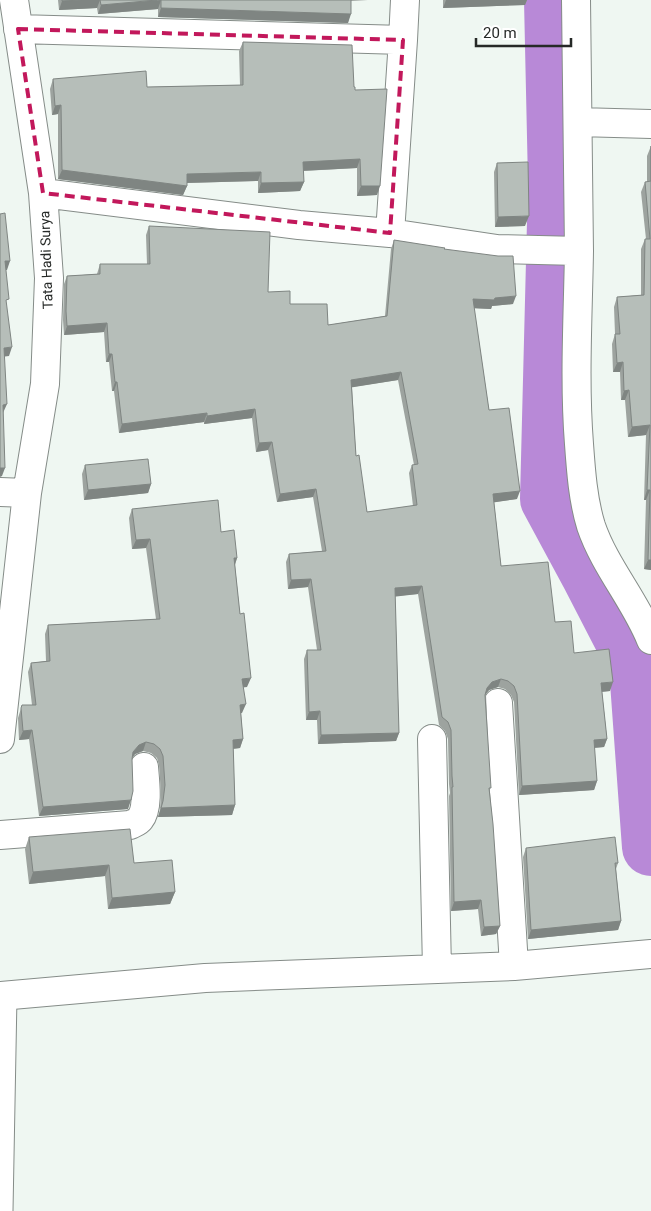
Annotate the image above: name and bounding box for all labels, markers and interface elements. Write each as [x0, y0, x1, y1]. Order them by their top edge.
scale bar [476, 15, 571, 47]
text: 20 m [483, 24, 517, 42]
street label: Tata Hadi Surya [36, 211, 56, 309]

